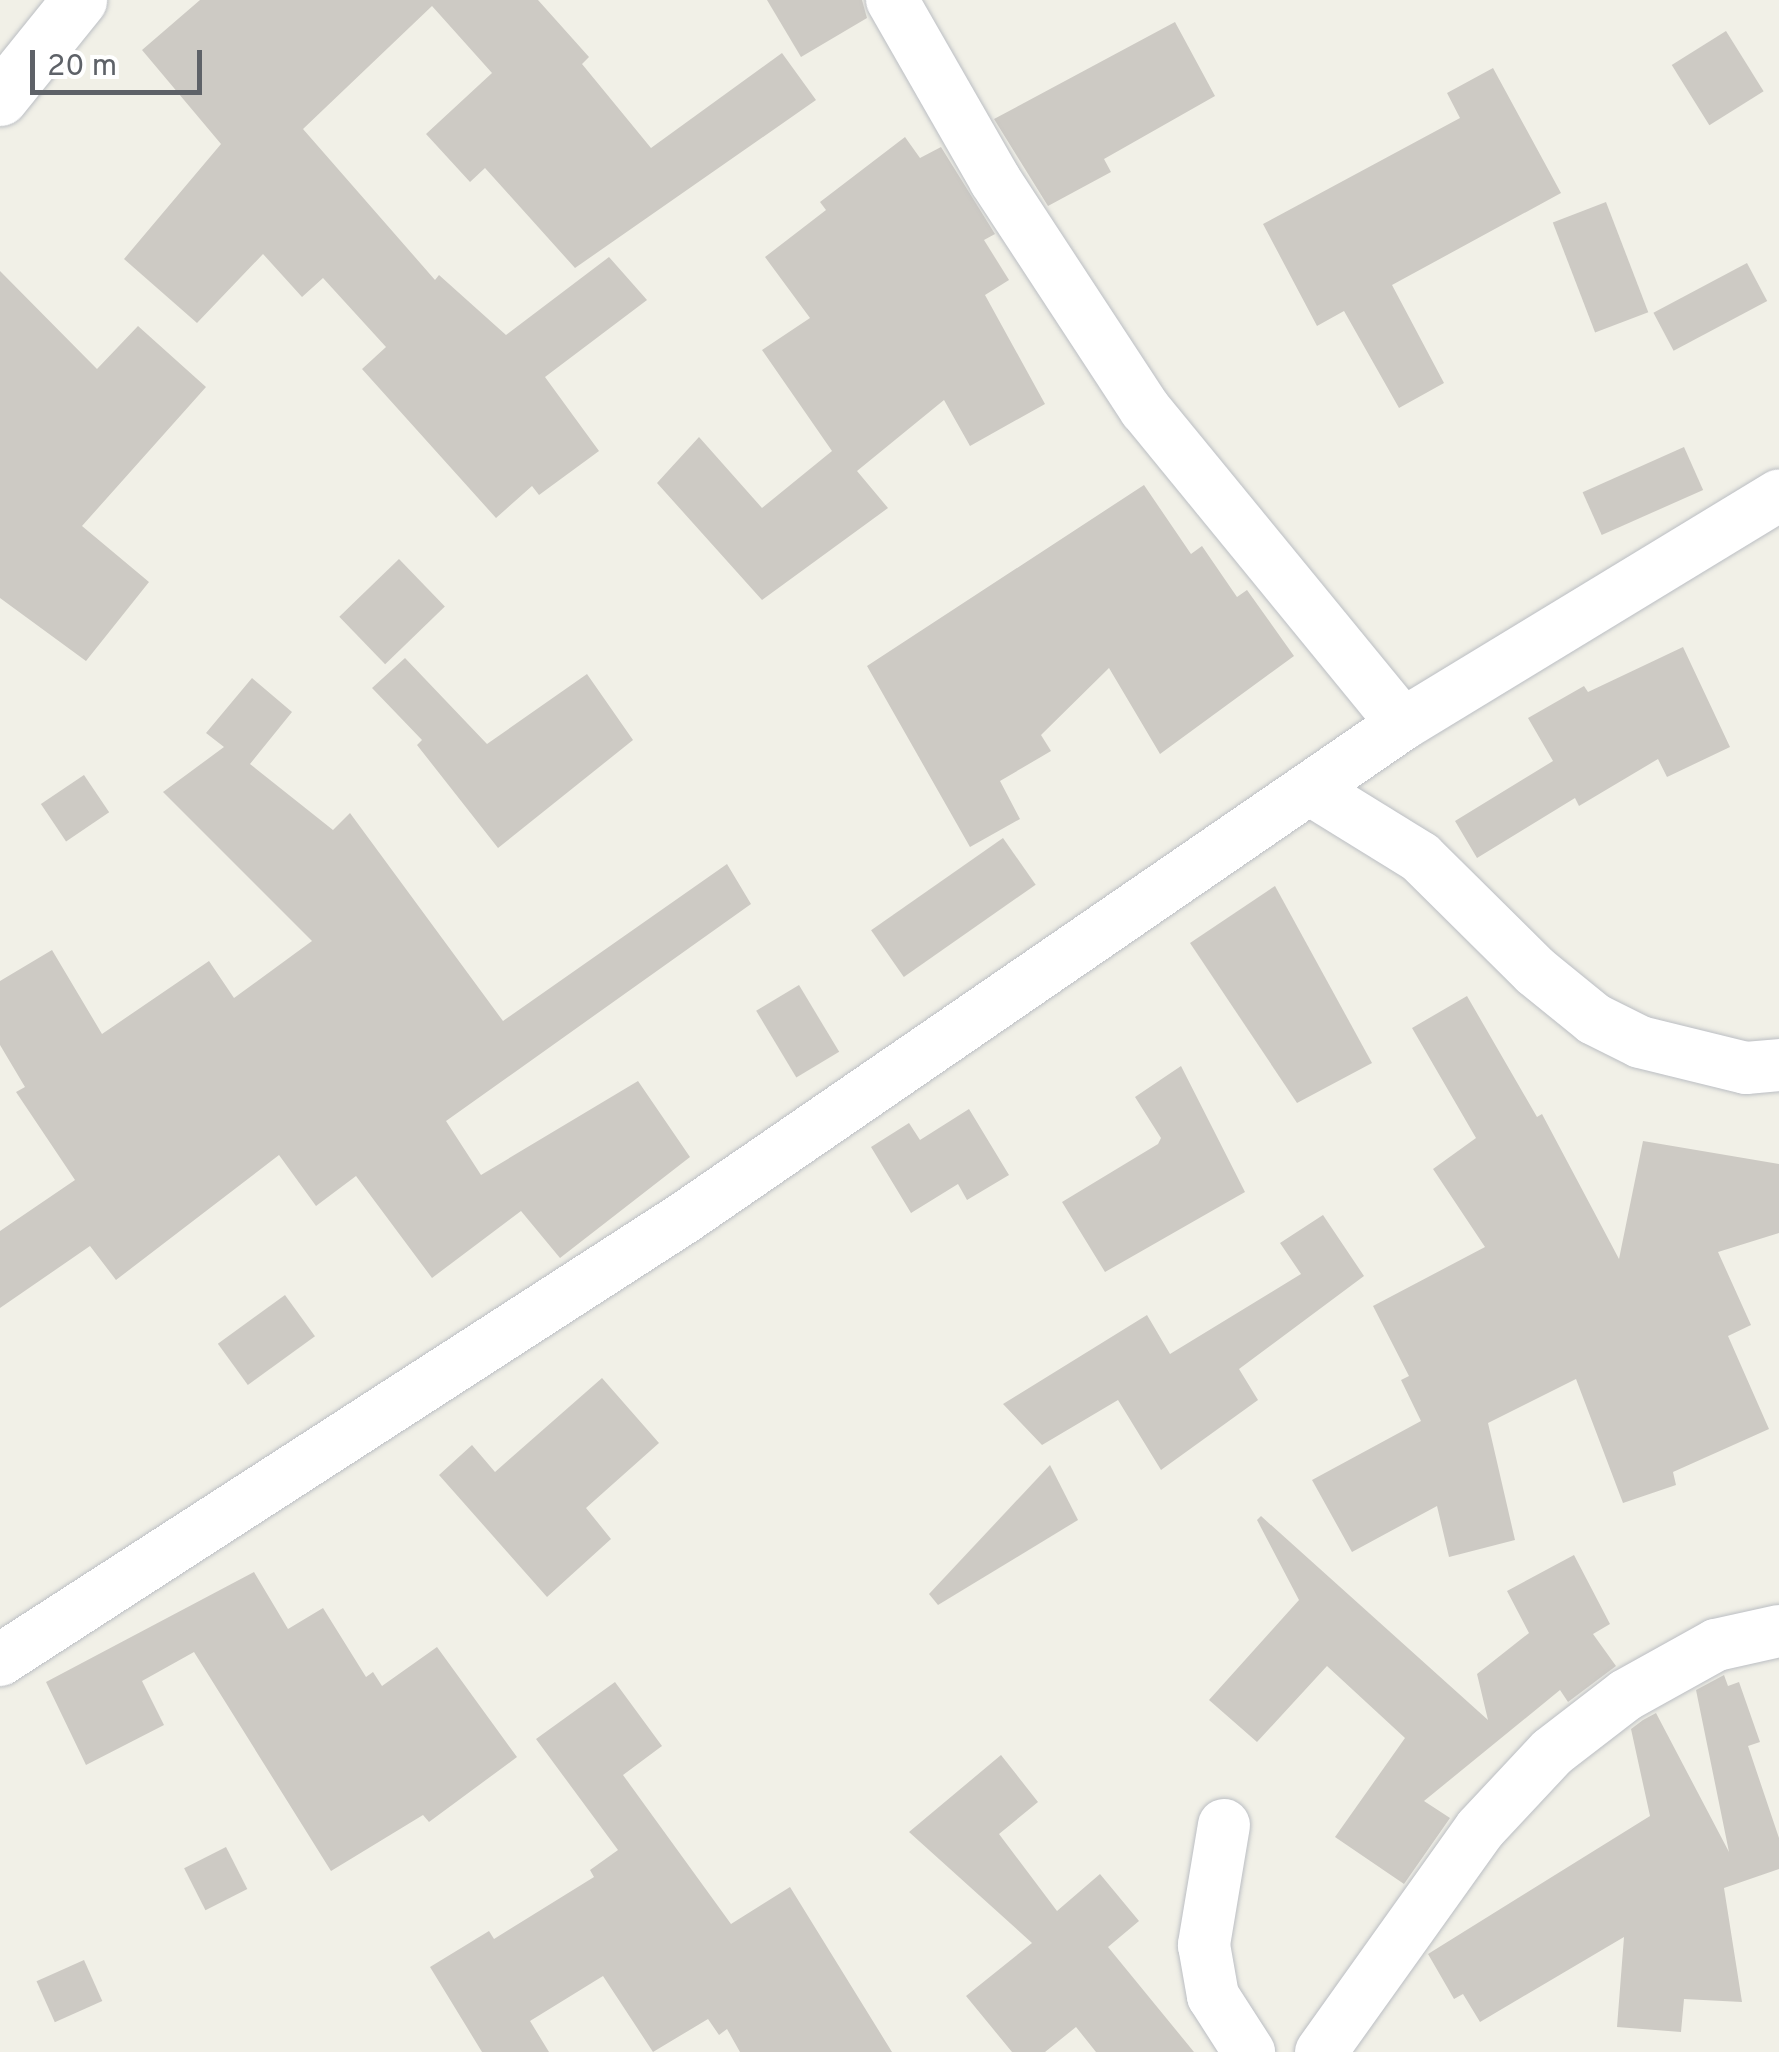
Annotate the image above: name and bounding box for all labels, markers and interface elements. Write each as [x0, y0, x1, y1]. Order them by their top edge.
scale bar [35, 30, 208, 92]
text: 20 m [47, 49, 117, 86]

